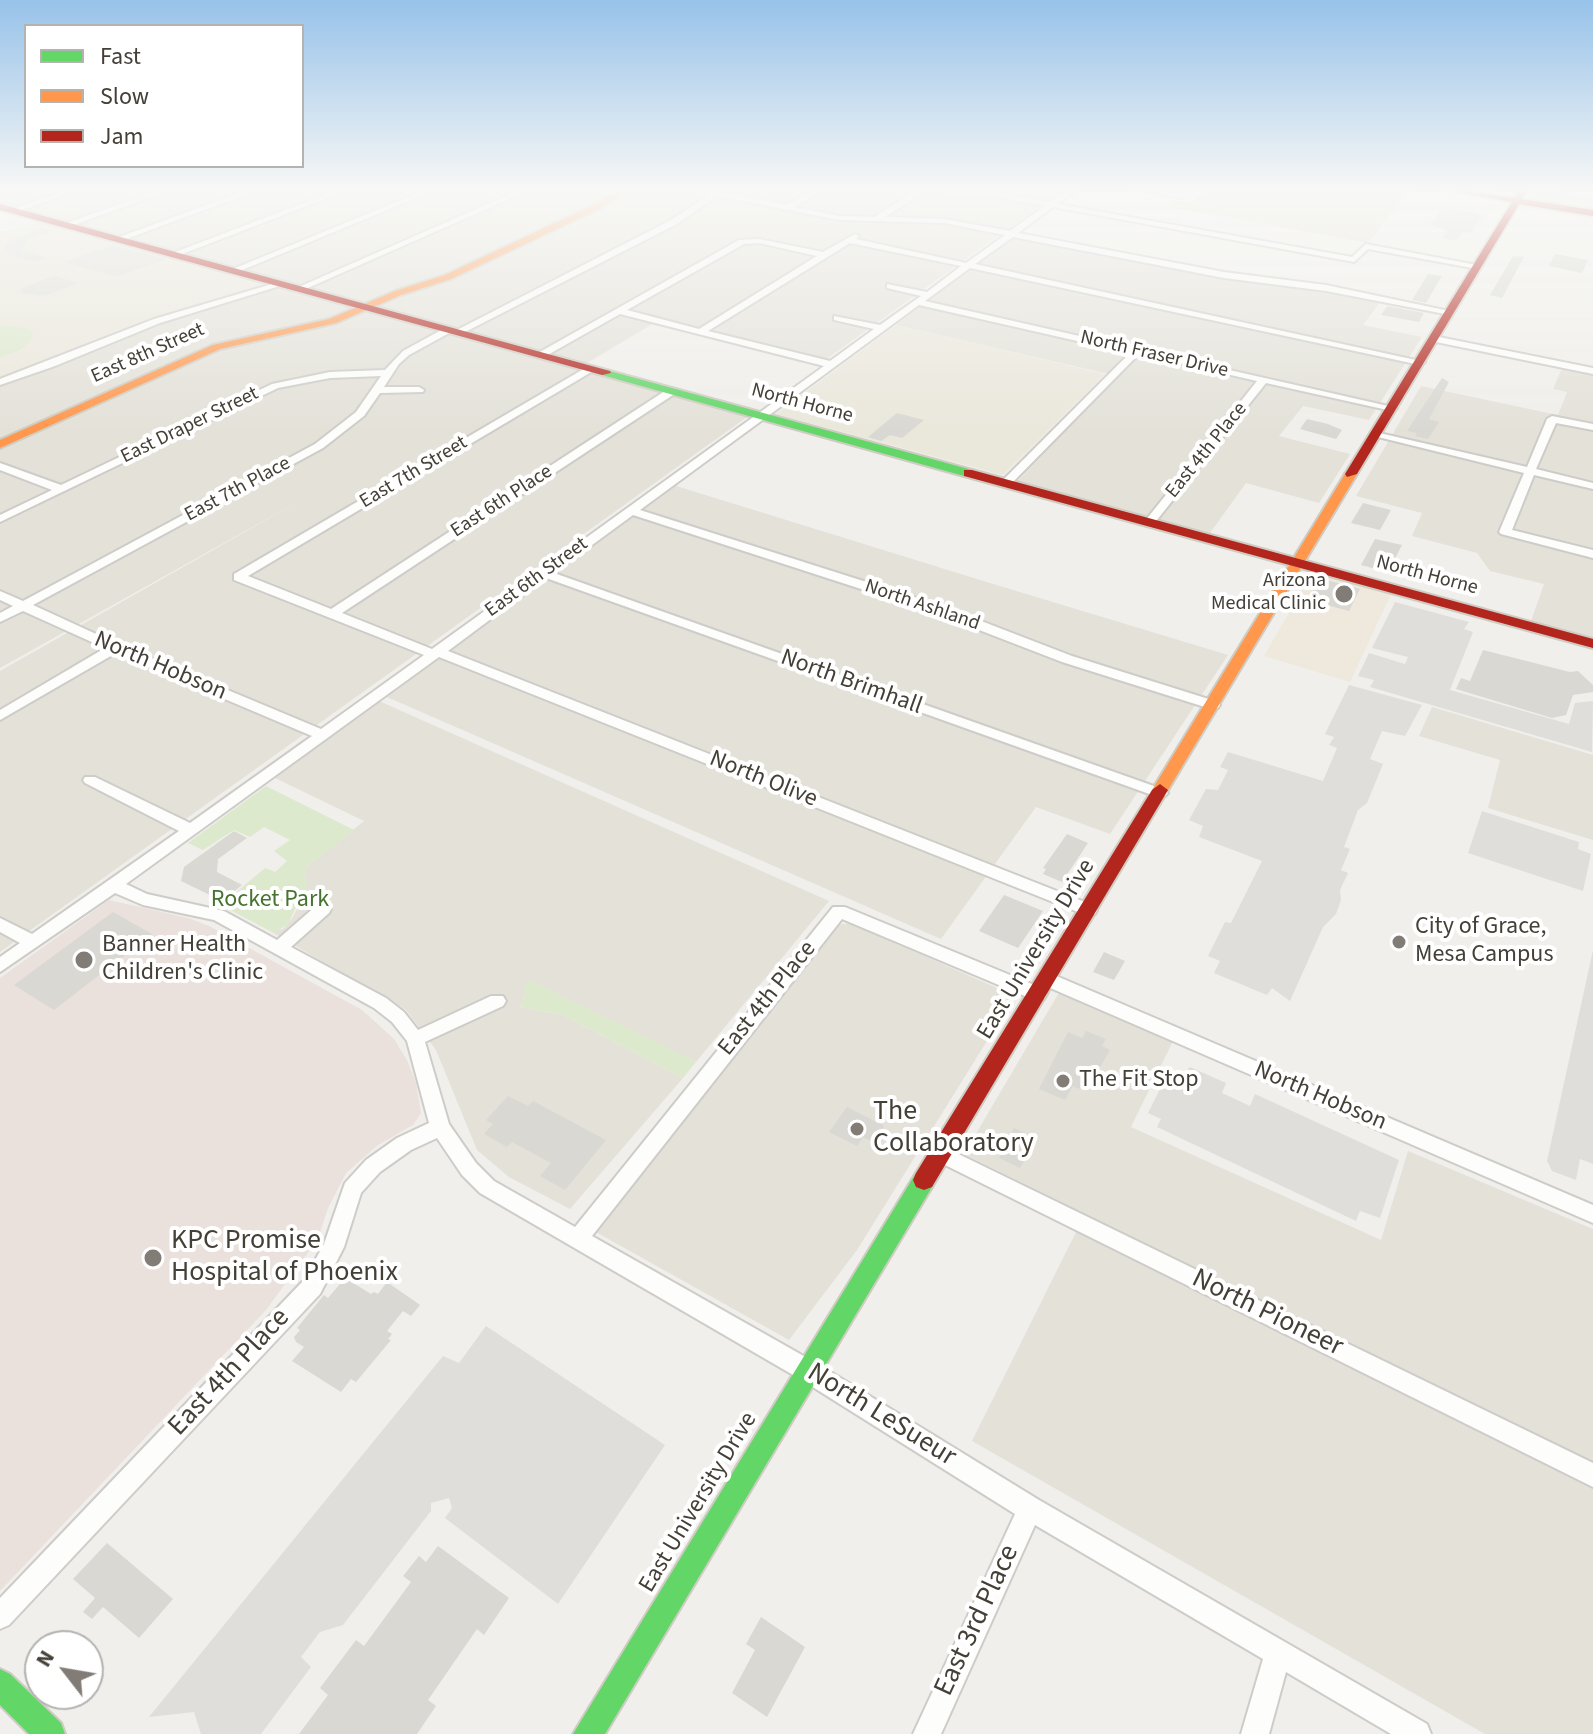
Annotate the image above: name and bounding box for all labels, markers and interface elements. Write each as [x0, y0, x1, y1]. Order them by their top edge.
legend [24, 24, 304, 168]
text: Fast [100, 39, 141, 74]
text: Slow [100, 79, 149, 114]
text: Jam [100, 119, 144, 154]
street label: East 8th Street [88, 318, 208, 390]
street label: North Fraser Drive [1078, 326, 1230, 384]
street label: North Horne [749, 379, 855, 429]
street label: East Draper Street [117, 382, 263, 470]
street label: East 4th Place [1161, 398, 1253, 504]
street label: East 7th Street [356, 432, 472, 514]
street label: East 7th Place [181, 452, 295, 528]
street label: East 6th Place [447, 460, 557, 544]
street label: East 6th Street [481, 533, 593, 623]
street label: North Horne [1374, 551, 1480, 601]
place label: Arizona Medical Clinic [1211, 570, 1326, 617]
street label: North Ashland [861, 575, 983, 637]
marker: Arizona Medical Clinic [1333, 583, 1355, 605]
street label: North Hobson [90, 626, 230, 708]
street label: North Brimhall [776, 644, 926, 722]
street label: North Olive [705, 745, 821, 815]
street label: East University Drive [972, 855, 1102, 1045]
park label: Rocket Park [211, 887, 329, 915]
place label: City of Grace, Mesa Campus [1415, 914, 1553, 970]
place label: Banner Health Children's Clinic [102, 932, 263, 988]
marker: City of Grace, Mesa Campus [1390, 933, 1408, 951]
street label: East 4th Place [713, 936, 823, 1062]
marker: Banner Health Children's Clinic [73, 949, 95, 971]
street label: North Hobson [1250, 1056, 1390, 1138]
place label: The Fit Stop [1079, 1067, 1199, 1095]
marker: The Fit Stop [1054, 1072, 1072, 1090]
place label: The Collaboratory [873, 1096, 1034, 1162]
marker: The Collaboratory [848, 1120, 866, 1138]
place label: KPC Promise Hospital of Phoenix [171, 1225, 398, 1291]
marker: KPC Promise Hospital of Phoenix [142, 1247, 164, 1269]
street label: North Pioneer [1186, 1263, 1348, 1365]
street label: East 4th Place [162, 1302, 298, 1444]
street label: North LeSueur [800, 1357, 962, 1475]
street label: East University Drive [634, 1408, 764, 1598]
street label: East 3rd Place [928, 1540, 1028, 1702]
north arrow [24, 1630, 104, 1710]
text: N [28, 1644, 63, 1673]

